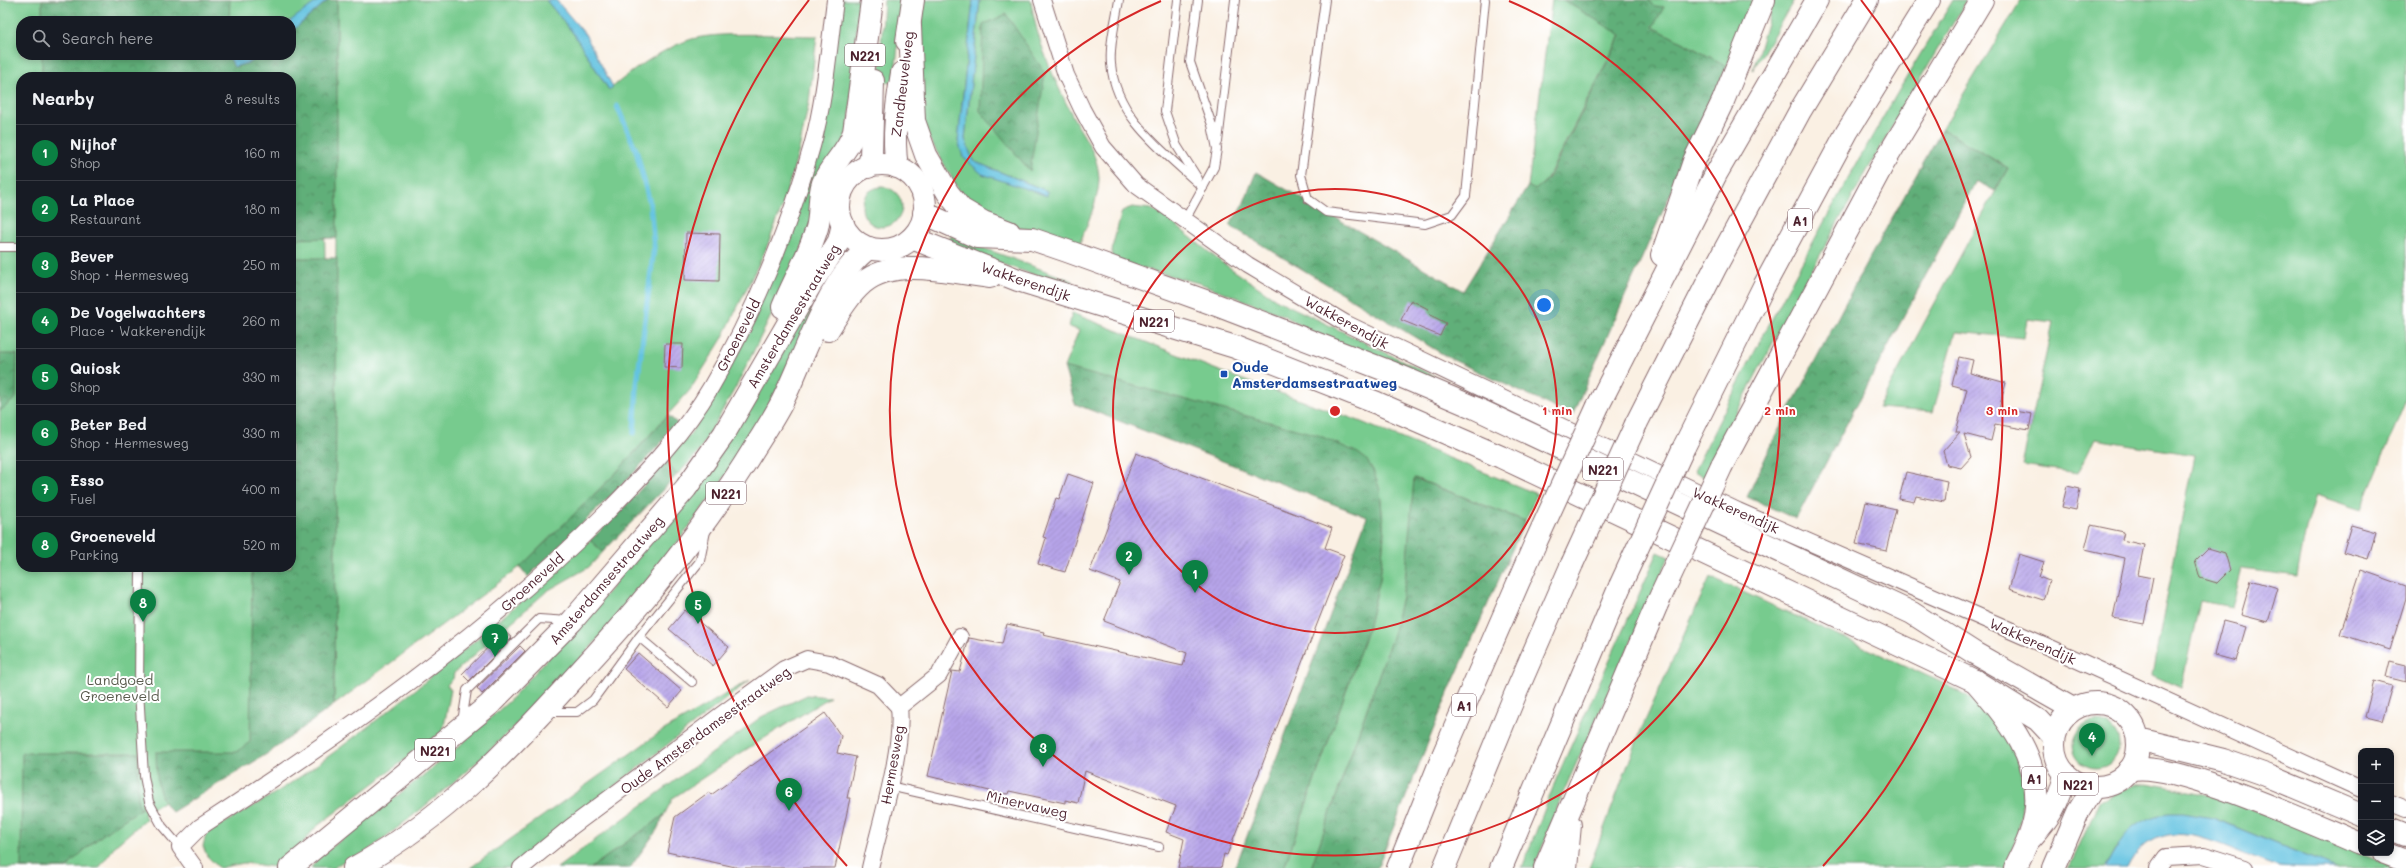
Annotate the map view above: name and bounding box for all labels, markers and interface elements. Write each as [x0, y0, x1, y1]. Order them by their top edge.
search box [16, 16, 296, 60]
icon: search [30, 27, 52, 49]
text: Search here [62, 28, 153, 48]
street label: Zandheuvelweg [886, 30, 918, 138]
road number: N221 [845, 44, 885, 66]
text: Nearby [32, 87, 94, 109]
text: 8 results [225, 90, 280, 107]
text: Nijhof [70, 134, 116, 154]
text: 1 [42, 144, 48, 161]
text: 160 m [244, 144, 280, 161]
text: Shop [70, 154, 100, 171]
text: La Place [70, 190, 135, 210]
text: 2 [41, 200, 49, 217]
text: 180 m [244, 200, 280, 217]
road number: A1 [1788, 209, 1812, 231]
text: Restaurant [70, 210, 141, 227]
street label: Amsterdamsestraatweg [742, 240, 844, 392]
text: Bever [70, 246, 114, 266]
text: 3 [41, 256, 49, 273]
text: 250 m [243, 256, 280, 273]
street label: Wakkerendijk [979, 257, 1073, 305]
text: Shop · Hermesweg [70, 266, 189, 283]
street label: Wakkerendijk [1302, 291, 1392, 353]
street label: Groeneveld [712, 295, 765, 375]
your location [1534, 295, 1554, 315]
text: De Vogelwachters [70, 302, 205, 322]
road number: N221 [1134, 310, 1174, 332]
text: 4 [41, 312, 49, 329]
text: 260 m [242, 312, 280, 329]
text: Place · Wakkerendijk [70, 322, 206, 339]
place label: Oude Amsterdamsestraatweg [1232, 357, 1397, 392]
text: Quiosk [70, 358, 120, 378]
text: 5 [41, 368, 49, 385]
text: 330 m [242, 368, 280, 385]
marker: Oude Amsterdamsestraatweg [1219, 369, 1229, 379]
text: Shop [70, 378, 100, 395]
text: 1 min [1542, 402, 1572, 418]
text: 2 min [1764, 402, 1796, 418]
text: 3 min [1986, 402, 2018, 418]
centre of rings [1328, 404, 1342, 418]
text: Beter Bed [70, 414, 146, 434]
text: 6 [41, 424, 49, 441]
text: 330 m [242, 424, 280, 441]
text: Shop · Hermesweg [70, 434, 189, 451]
road number: N221 [1583, 458, 1623, 480]
text: Esso [70, 470, 104, 490]
text: 7 [41, 480, 49, 497]
text: 400 m [242, 480, 280, 497]
road number: N221 [706, 482, 746, 504]
street label: Wakkerendijk [1690, 482, 1782, 538]
text: Fuel [70, 490, 96, 507]
street label: Amsterdamsestraatweg [545, 512, 667, 648]
text: Groeneveld [70, 526, 156, 546]
text: 8 [41, 536, 49, 553]
text: 520 m [243, 536, 280, 553]
pin: 2 [1116, 542, 1142, 575]
text: Parking [70, 546, 118, 563]
street label: Groeneveld [496, 548, 568, 616]
pin: 1 [1182, 560, 1208, 593]
pin: 8 [130, 589, 156, 622]
pin: 5 [685, 591, 711, 624]
street label: Wakkerendijk [1987, 613, 2079, 669]
pin: 7 [482, 624, 508, 657]
street label: Oude Amsterdamsestraatweg [616, 662, 794, 798]
park label: Landgoed Groeneveld [80, 670, 160, 705]
road number: A1 [1452, 694, 1476, 716]
pin: 4 [2079, 723, 2105, 756]
street label: Hermesweg [876, 724, 908, 806]
pin: 3 [1030, 734, 1056, 767]
road number: N221 [415, 739, 455, 761]
map controls [2358, 748, 2394, 856]
button: + [2358, 748, 2394, 784]
road number: A1 [2022, 767, 2046, 789]
road number: N221 [2058, 773, 2098, 795]
pin: 6 [776, 778, 802, 811]
button: − [2358, 784, 2394, 820]
street label: Minervaweg [985, 785, 1069, 823]
button: layers [2358, 820, 2394, 856]

